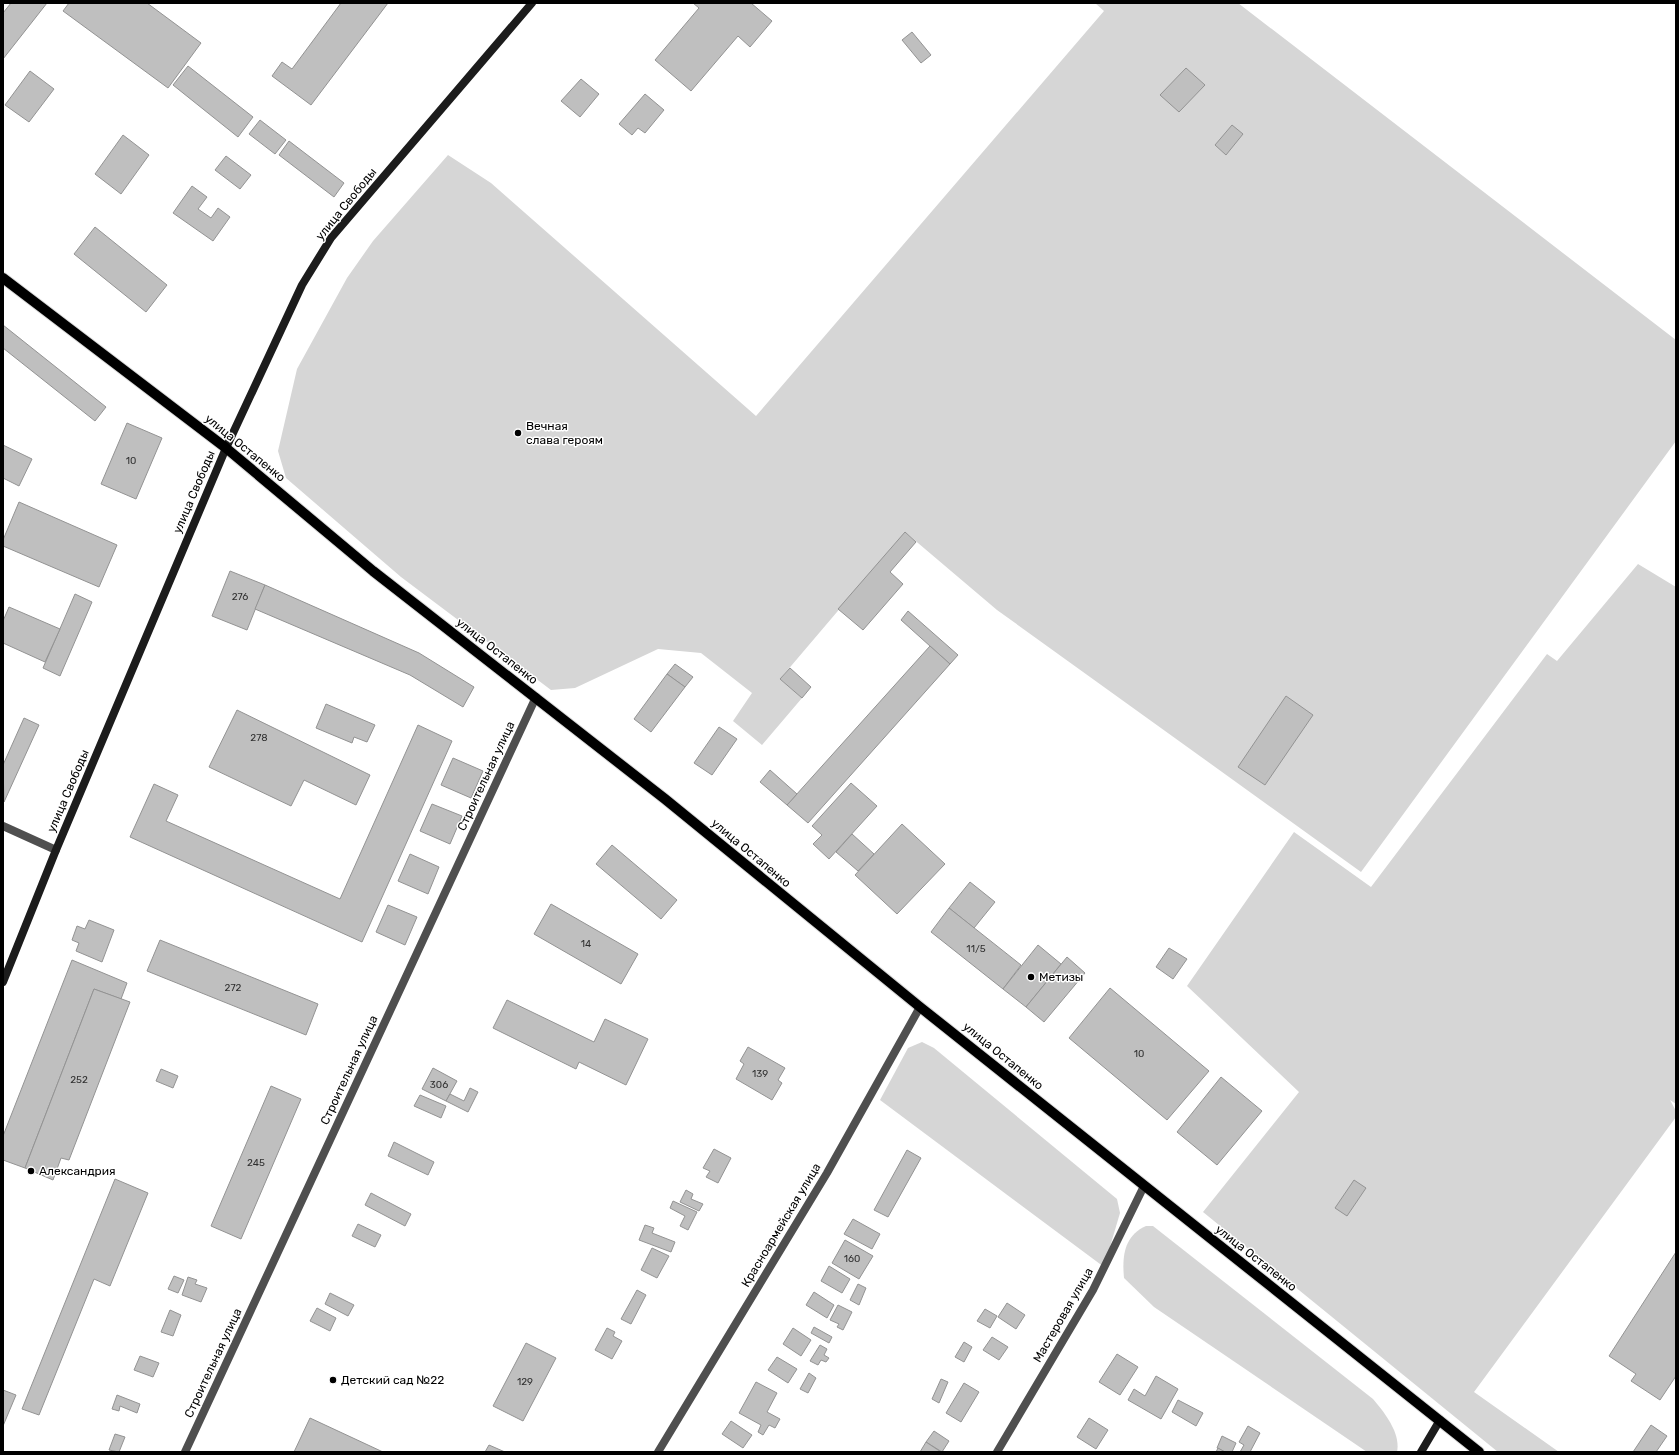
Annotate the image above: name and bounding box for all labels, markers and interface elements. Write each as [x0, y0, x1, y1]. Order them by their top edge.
street label: улица Свободы [313, 165, 379, 243]
street label: улица Остапенко [202, 411, 288, 485]
place label: Вечная слава героям [526, 419, 603, 447]
marker: Вечная слава героям [513, 428, 523, 438]
street label: улица Свободы [170, 448, 218, 536]
house number: 10 [126, 455, 136, 467]
house number: 276 [232, 591, 248, 603]
street label: улица Остапенко [454, 615, 540, 687]
street label: Строительная улица [454, 719, 518, 833]
house number: 278 [250, 732, 268, 744]
street label: улица Свободы [44, 747, 92, 835]
street label: улица Остапенко [709, 816, 794, 890]
house number: 14 [581, 938, 591, 950]
house number: 11/5 [966, 943, 986, 955]
place label: Метизы [1039, 970, 1083, 984]
marker: Метизы [1026, 972, 1036, 982]
house number: 272 [225, 982, 242, 994]
street label: Строительная улица [317, 1013, 381, 1127]
street label: улица Остапенко [960, 1019, 1046, 1093]
house number: 10 [1134, 1048, 1144, 1060]
house number: 139 [752, 1068, 768, 1080]
house number: 252 [70, 1074, 88, 1086]
house number: 306 [430, 1079, 448, 1091]
house number: 245 [247, 1157, 265, 1169]
street label: Красноармейская улица [738, 1161, 824, 1289]
place label: Александрия [39, 1164, 116, 1178]
marker: Александрия [26, 1166, 36, 1176]
street label: улица Остапенко [1213, 1222, 1299, 1294]
house number: 160 [844, 1253, 860, 1265]
street label: Мастеровая улица [1030, 1265, 1096, 1365]
street label: Строительная улица [181, 1306, 245, 1420]
place label: Детский сад №22 [341, 1373, 444, 1387]
marker: Детский сад №22 [328, 1375, 338, 1385]
house number: 129 [517, 1376, 533, 1388]

